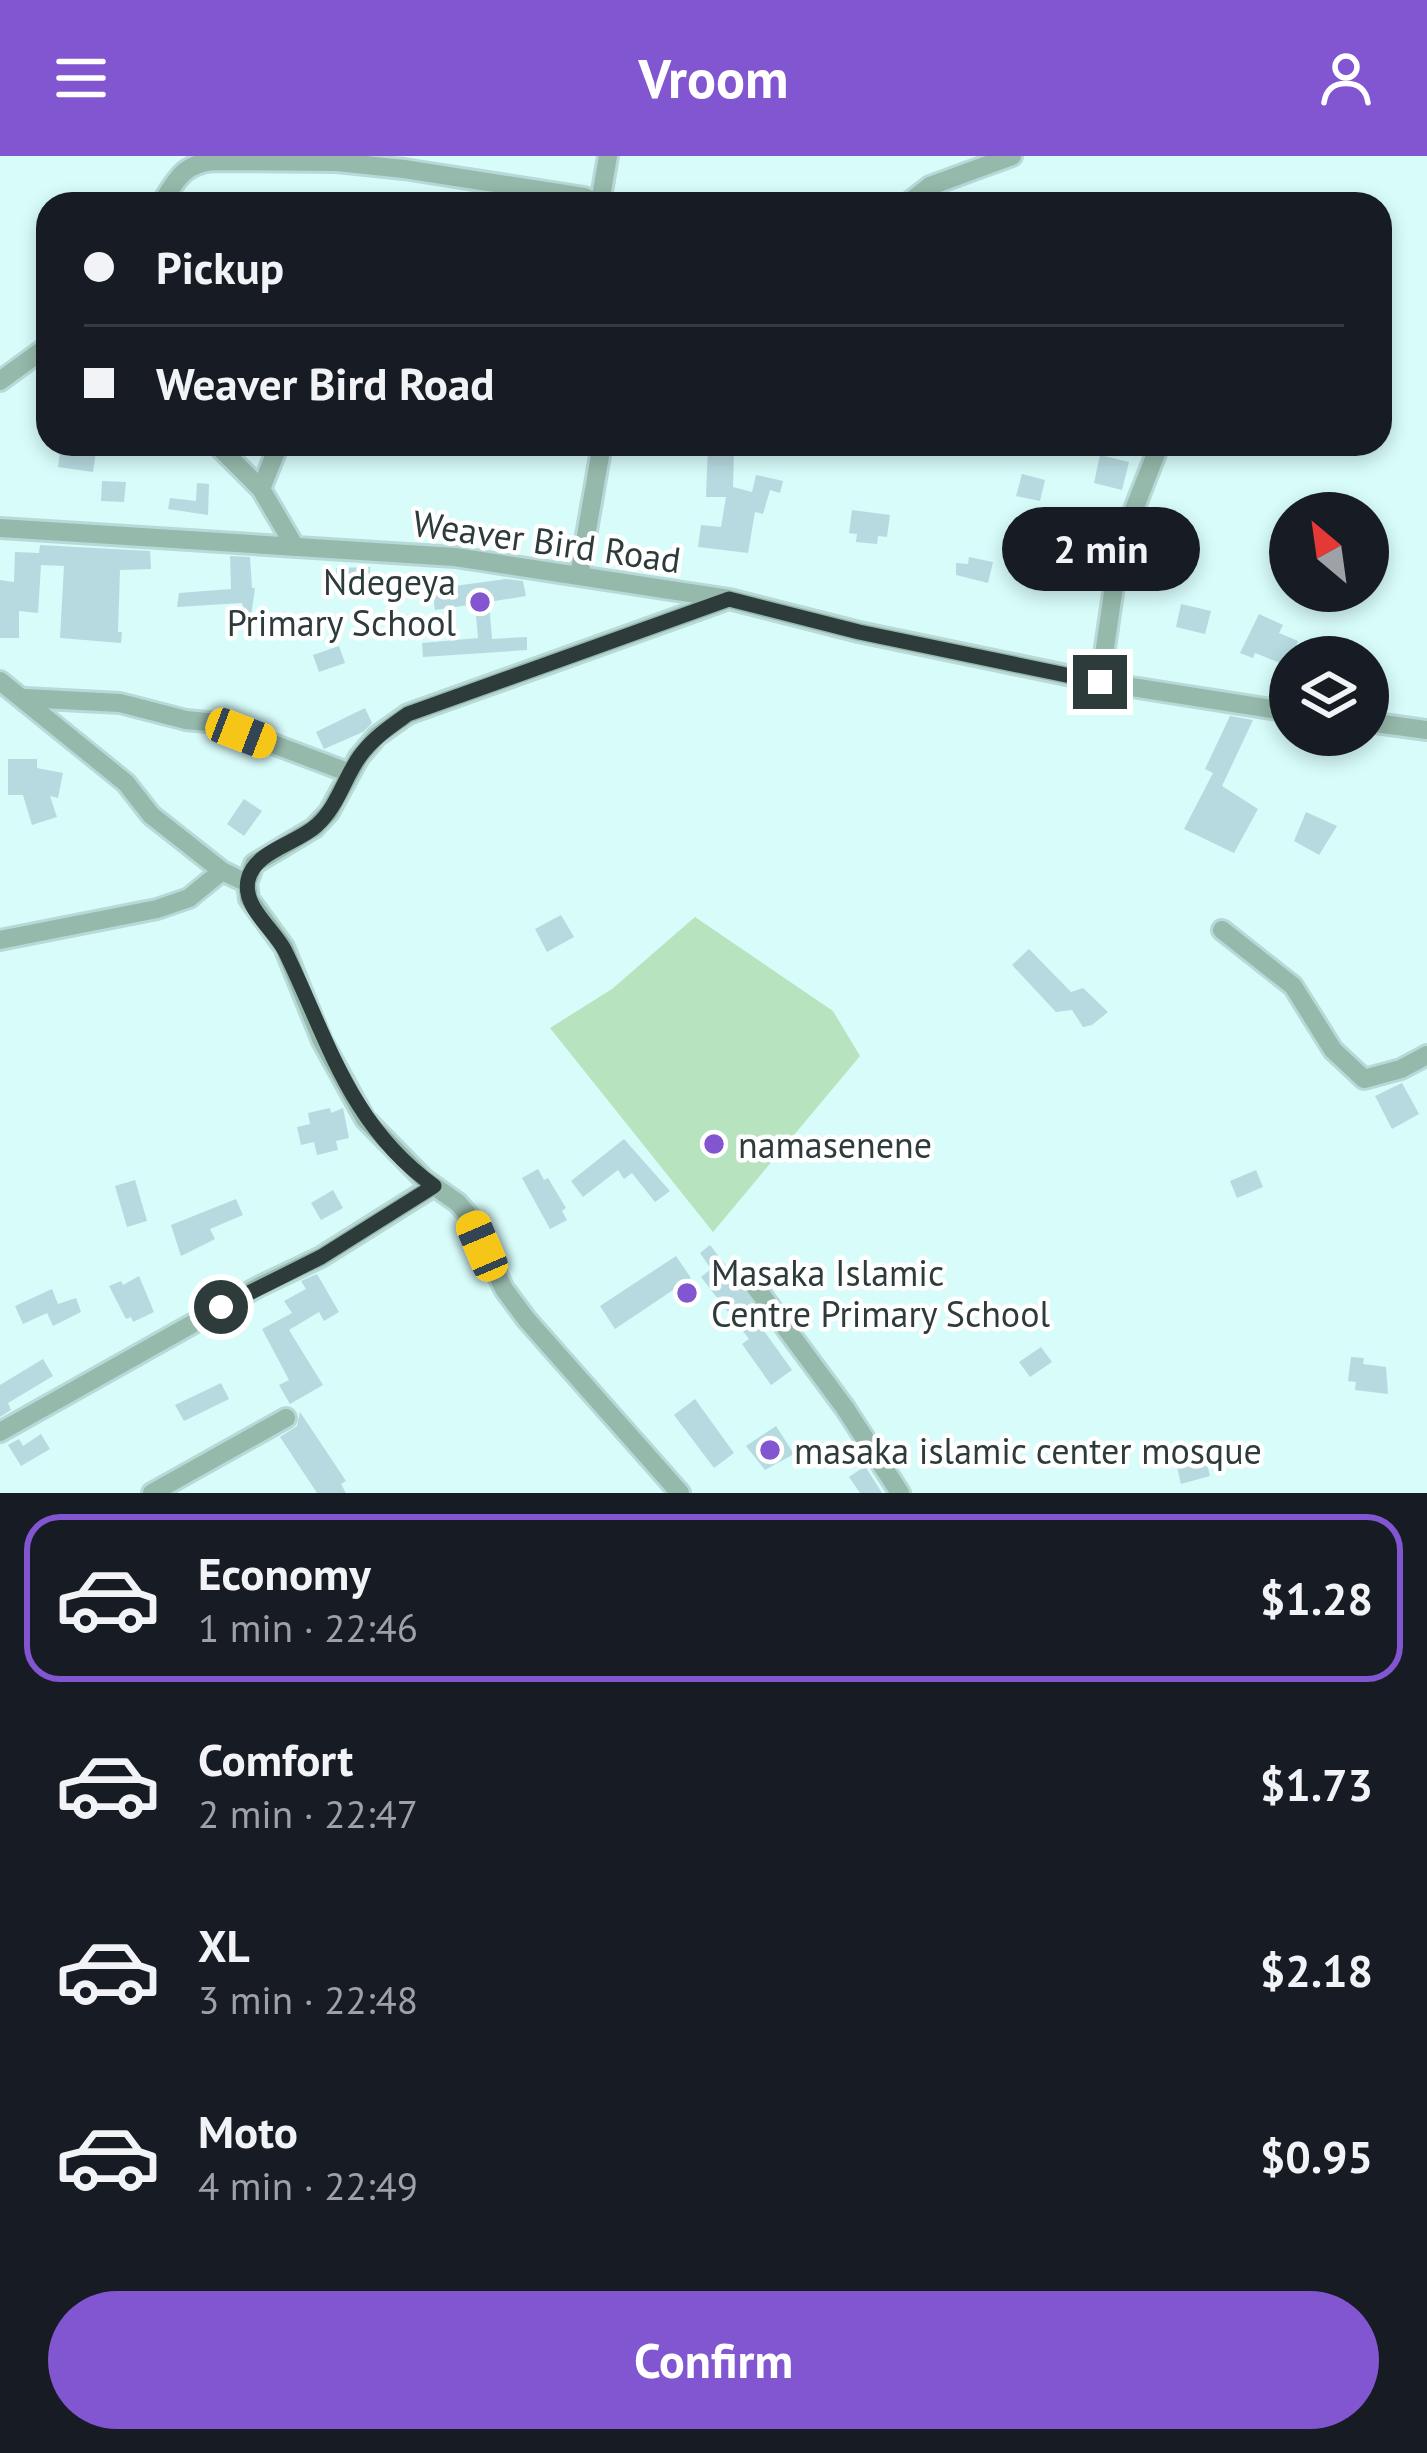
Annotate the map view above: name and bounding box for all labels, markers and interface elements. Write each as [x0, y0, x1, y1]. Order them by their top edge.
text: Vroom [639, 43, 788, 113]
icon: menu [48, 45, 114, 111]
icon: person [1313, 45, 1379, 111]
text: Pickup [156, 238, 284, 296]
text: Weaver Bird Road [156, 354, 495, 412]
north arrow [1269, 492, 1389, 612]
map controls [1269, 492, 1389, 756]
street label: Weaver Bird Road [410, 499, 684, 583]
callout: 2 min [1001, 508, 1199, 592]
text: 2 min [1053, 523, 1149, 574]
place label: Ndegeya Primary School [227, 558, 456, 646]
marker: Ndegeya Primary School [467, 589, 493, 615]
button: layers [1269, 636, 1389, 756]
route end [1073, 655, 1127, 709]
car [201, 703, 281, 763]
place label: namasenene [738, 1121, 932, 1168]
marker: namasenene [701, 1131, 727, 1157]
car [451, 1206, 513, 1286]
place label: Masaka Islamic Centre Primary School [711, 1249, 1050, 1337]
route start [194, 1280, 248, 1334]
marker: Masaka Islamic Centre Primary School [674, 1280, 700, 1306]
place label: masaka islamic center mosque [794, 1427, 1262, 1474]
marker: masaka islamic center mosque [757, 1437, 783, 1463]
icon: car [54, 1544, 162, 1652]
text: Economy [198, 1544, 371, 1602]
text: $1.28 [1260, 1569, 1373, 1627]
text: 1 min · 22:46 [198, 1602, 418, 1653]
icon: car [54, 1730, 162, 1838]
text: Comfort [198, 1730, 353, 1788]
text: $1.73 [1260, 1755, 1373, 1813]
text: 2 min · 22:47 [198, 1788, 418, 1839]
icon: car [54, 1916, 162, 2024]
text: XL [198, 1916, 250, 1974]
text: $2.18 [1260, 1941, 1373, 1999]
text: 3 min · 22:48 [198, 1974, 418, 2025]
icon: car [54, 2102, 162, 2210]
text: Moto [198, 2102, 298, 2160]
text: $0.95 [1260, 2127, 1373, 2185]
text: 4 min · 22:49 [198, 2160, 418, 2211]
button: Confirm [48, 2291, 1379, 2429]

